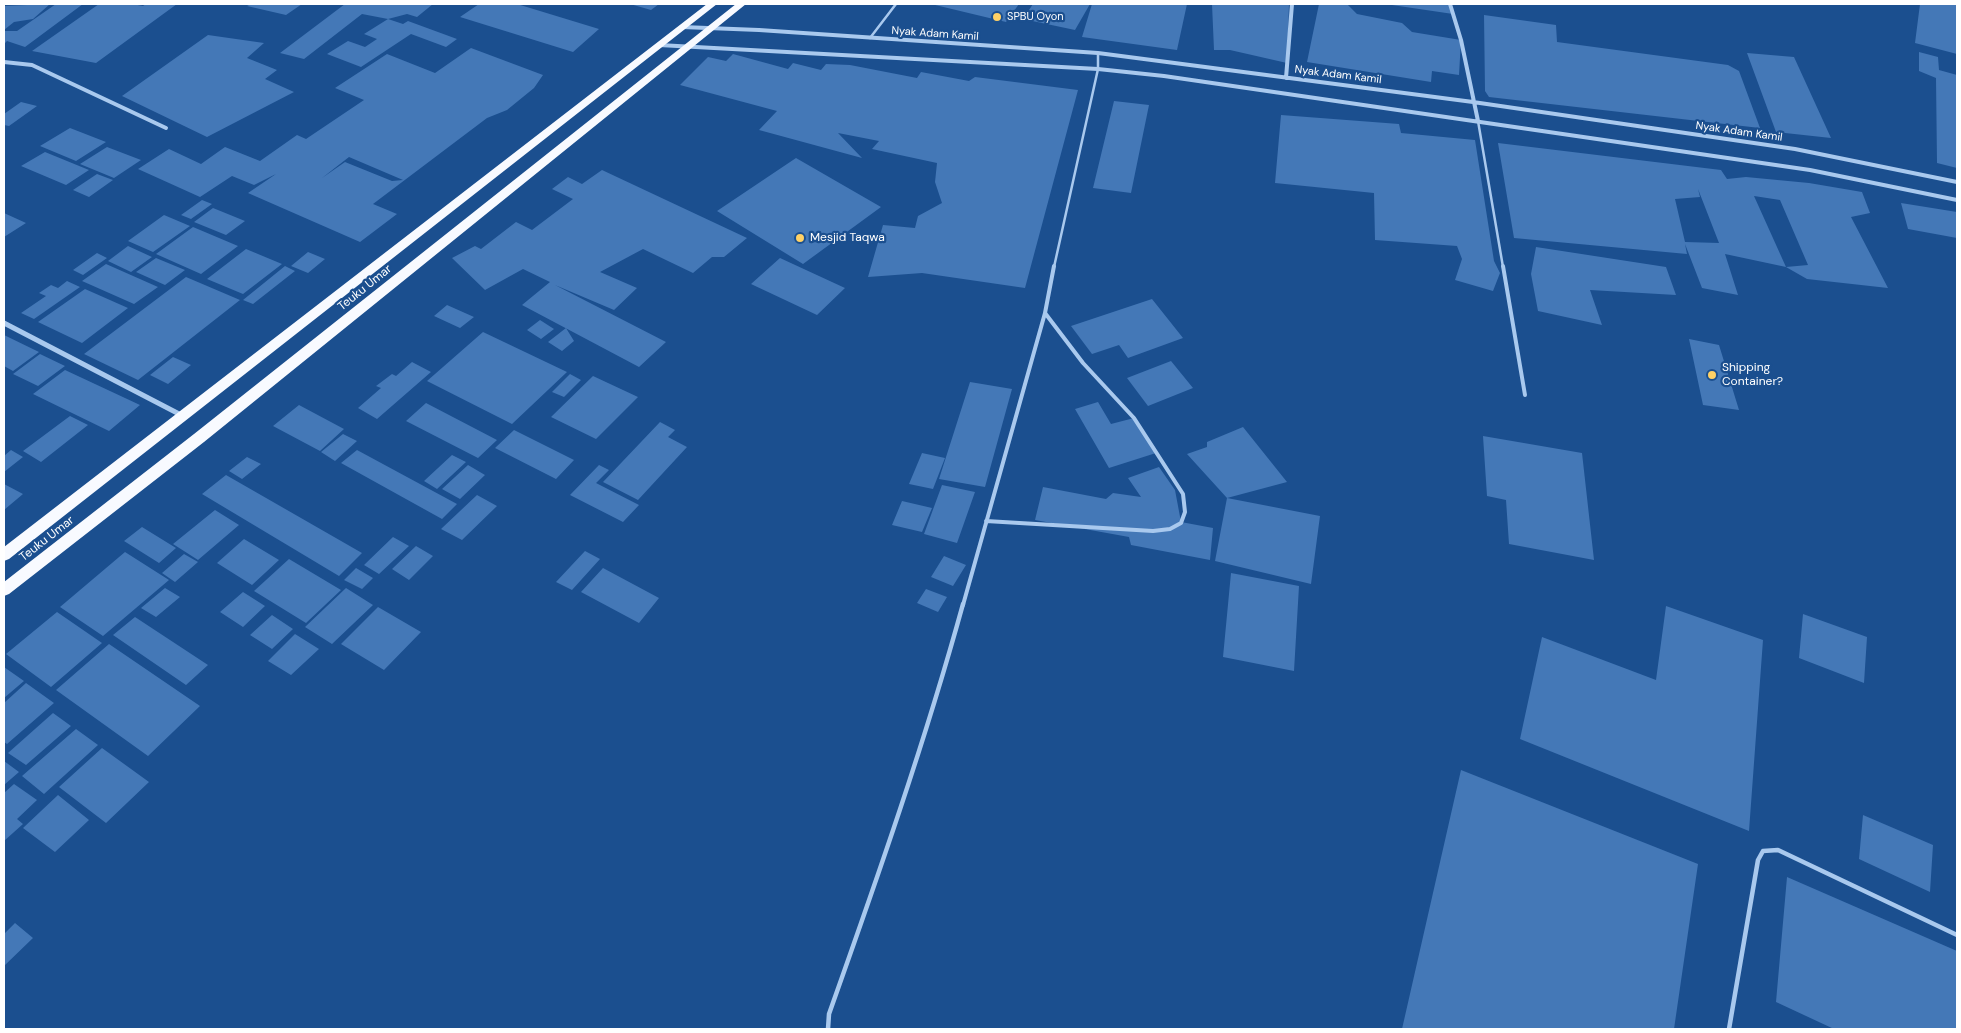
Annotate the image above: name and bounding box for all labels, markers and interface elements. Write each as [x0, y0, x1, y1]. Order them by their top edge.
place label: SPBU Oyon [1007, 10, 1063, 24]
marker: SPBU Oyon [991, 11, 1003, 23]
street label: Nyak Adam Kamil [891, 24, 979, 44]
street label: Nyak Adam Kamil [1294, 63, 1382, 87]
street label: Nyak Adam Kamil [1695, 119, 1783, 145]
place label: Mesjid Taqwa [810, 231, 885, 245]
marker: Mesjid Taqwa [794, 232, 806, 244]
street label: Teuku Umar [335, 262, 395, 314]
place label: Shipping Container? [1722, 361, 1783, 389]
marker: Shipping Container? [1706, 369, 1718, 381]
street label: Teuku Umar [17, 513, 77, 565]

